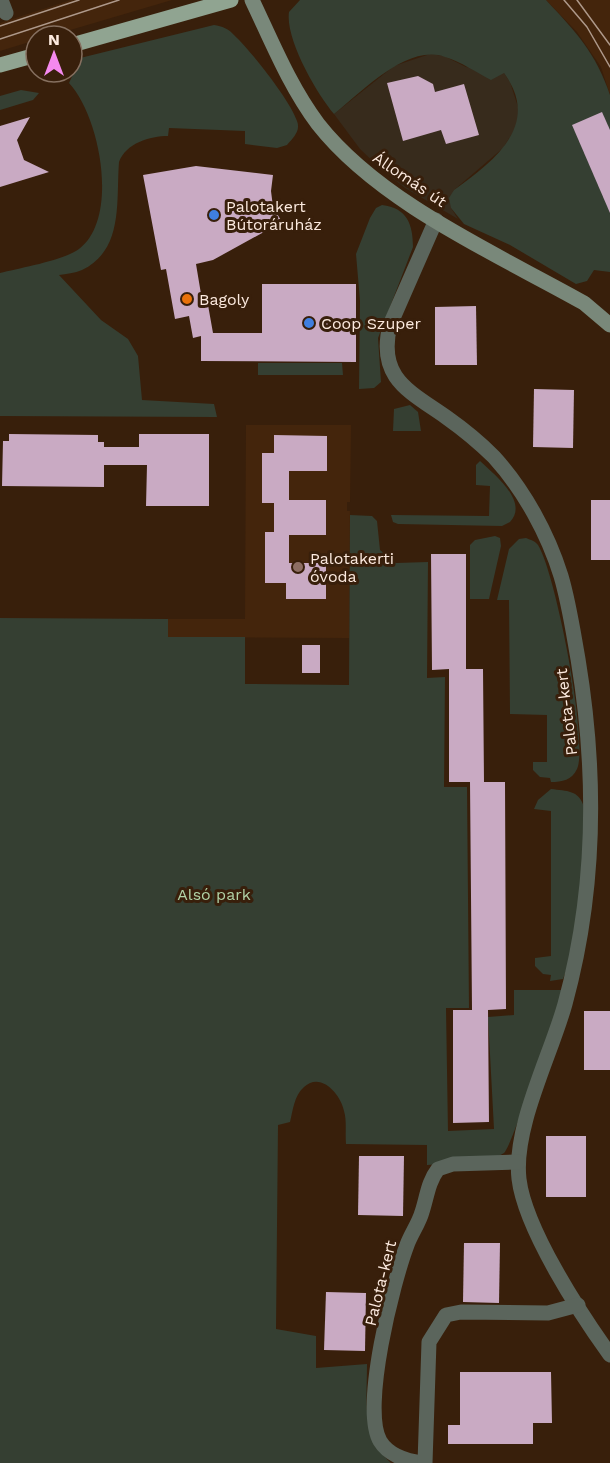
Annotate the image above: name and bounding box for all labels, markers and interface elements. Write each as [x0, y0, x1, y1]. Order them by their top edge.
north arrow [24, 24, 84, 84]
text: N [48, 30, 60, 49]
street label: Állomás út [369, 148, 450, 211]
place label: Palotakert Bútoráruház [226, 197, 322, 234]
marker: Palotakert Bútoráruház [207, 208, 221, 222]
place label: Bagoly [199, 290, 250, 309]
marker: Bagoly [180, 292, 194, 306]
place label: Coop Szuper [321, 314, 422, 333]
marker: Coop Szuper [302, 316, 316, 330]
place label: Palotakerti óvoda [310, 549, 394, 586]
marker: Palotakerti óvoda [291, 560, 305, 574]
street label: Palota-kert [552, 667, 581, 757]
park label: Alsó park [177, 885, 251, 904]
street label: Palota-kert [361, 1238, 400, 1328]

